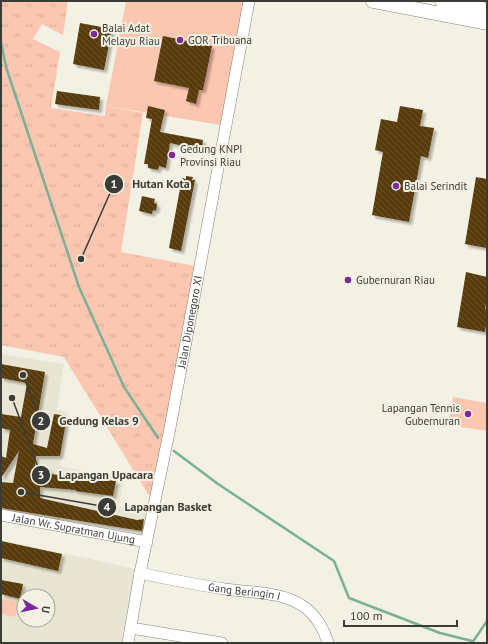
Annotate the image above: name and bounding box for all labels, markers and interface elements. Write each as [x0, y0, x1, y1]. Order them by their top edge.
place label: Balai Adat Melayu Riau [102, 21, 160, 48]
marker: Balai Adat Melayu Riau [89, 29, 99, 39]
place label: GOR Tribuana [188, 33, 252, 47]
marker: GOR Tribuana [175, 35, 185, 45]
place label: Gedung KNPI Provinsi Riau [180, 142, 243, 169]
marker: Gedung KNPI Provinsi Riau [167, 150, 177, 160]
callout: Hutan Kota [104, 172, 197, 196]
text: 1 [111, 176, 117, 191]
text: Hutan Kota [132, 176, 190, 191]
place label: Balai Serindit [404, 179, 467, 193]
marker: Balai Serindit [391, 181, 401, 191]
place label: Gubernuran Riau [356, 273, 435, 287]
street label: Jalan Diponegoro XI [174, 274, 205, 370]
marker: Gubernuran Riau [343, 275, 353, 285]
place label: Lapangan Tennis Gubernuran [382, 401, 460, 428]
callout: Gedung Kelas 9 [31, 409, 146, 433]
marker: Lapangan Tennis Gubernuran [463, 409, 473, 419]
text: 2 [38, 413, 44, 428]
text: Gedung Kelas 9 [59, 413, 139, 428]
callout: Lapangan Upacara [31, 463, 162, 487]
text: 3 [38, 467, 44, 482]
text: Lapangan Upacara [59, 467, 153, 482]
callout: Lapangan Basket [97, 495, 220, 519]
text: 4 [104, 499, 111, 514]
text: Lapangan Basket [124, 499, 212, 514]
street label: Jalan Wr. Supratman Ujung [10, 510, 136, 547]
street label: Gang Beringin I [207, 580, 282, 603]
north arrow [16, 588, 56, 628]
scale bar [344, 602, 457, 628]
text: U [38, 605, 53, 614]
text: 100 m [350, 608, 383, 623]

